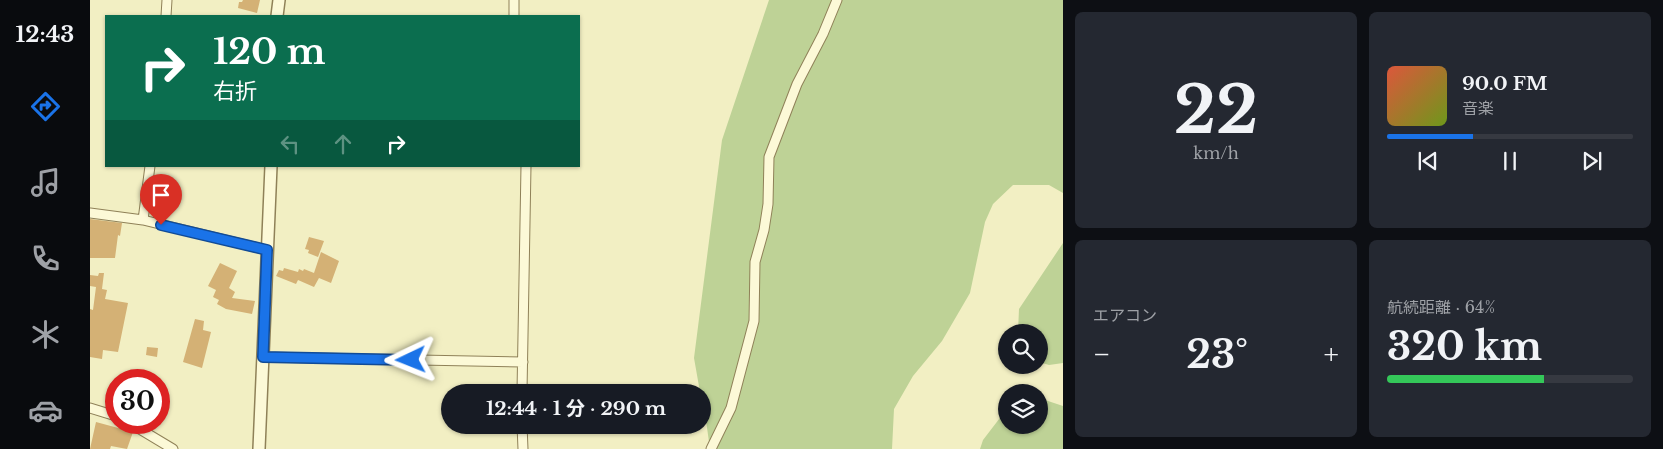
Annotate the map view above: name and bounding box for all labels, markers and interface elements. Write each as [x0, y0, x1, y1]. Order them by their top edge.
text: 12:43 [16, 21, 74, 48]
text: 120 m [213, 30, 326, 73]
icon: right [130, 35, 195, 100]
text: 22 [1174, 70, 1258, 151]
text: 90.0 FM [1462, 72, 1548, 95]
text: 右折 [213, 78, 257, 105]
icon: directions [28, 89, 63, 124]
text: 音楽 [1462, 98, 1494, 118]
icon: left [276, 130, 304, 158]
icon: ahead [329, 130, 357, 158]
icon: right [382, 130, 410, 158]
text: km/h [1193, 143, 1239, 163]
icon: previous [1414, 147, 1442, 175]
icon: pause [1496, 147, 1524, 175]
icon: next [1578, 147, 1606, 175]
icon: music [28, 165, 63, 200]
pin [140, 174, 182, 225]
icon: arrive [147, 181, 175, 209]
icon: phone [28, 241, 63, 276]
text: 航続距離 · 64% [1387, 297, 1495, 317]
text: エアコン [1093, 305, 1157, 325]
icon: climate [28, 317, 63, 352]
text: 320 km [1387, 323, 1542, 370]
map controls [998, 324, 1048, 434]
button: search [998, 324, 1048, 374]
text: 23° [1186, 331, 1248, 378]
position arrow [384, 333, 436, 385]
text: − [1093, 337, 1111, 372]
text: + [1324, 337, 1339, 372]
speed limit sign: 30 [105, 369, 170, 434]
button: layers [998, 384, 1048, 434]
icon: car [28, 393, 63, 428]
text: 12:44 · 1 分 · 290 m [486, 397, 666, 420]

